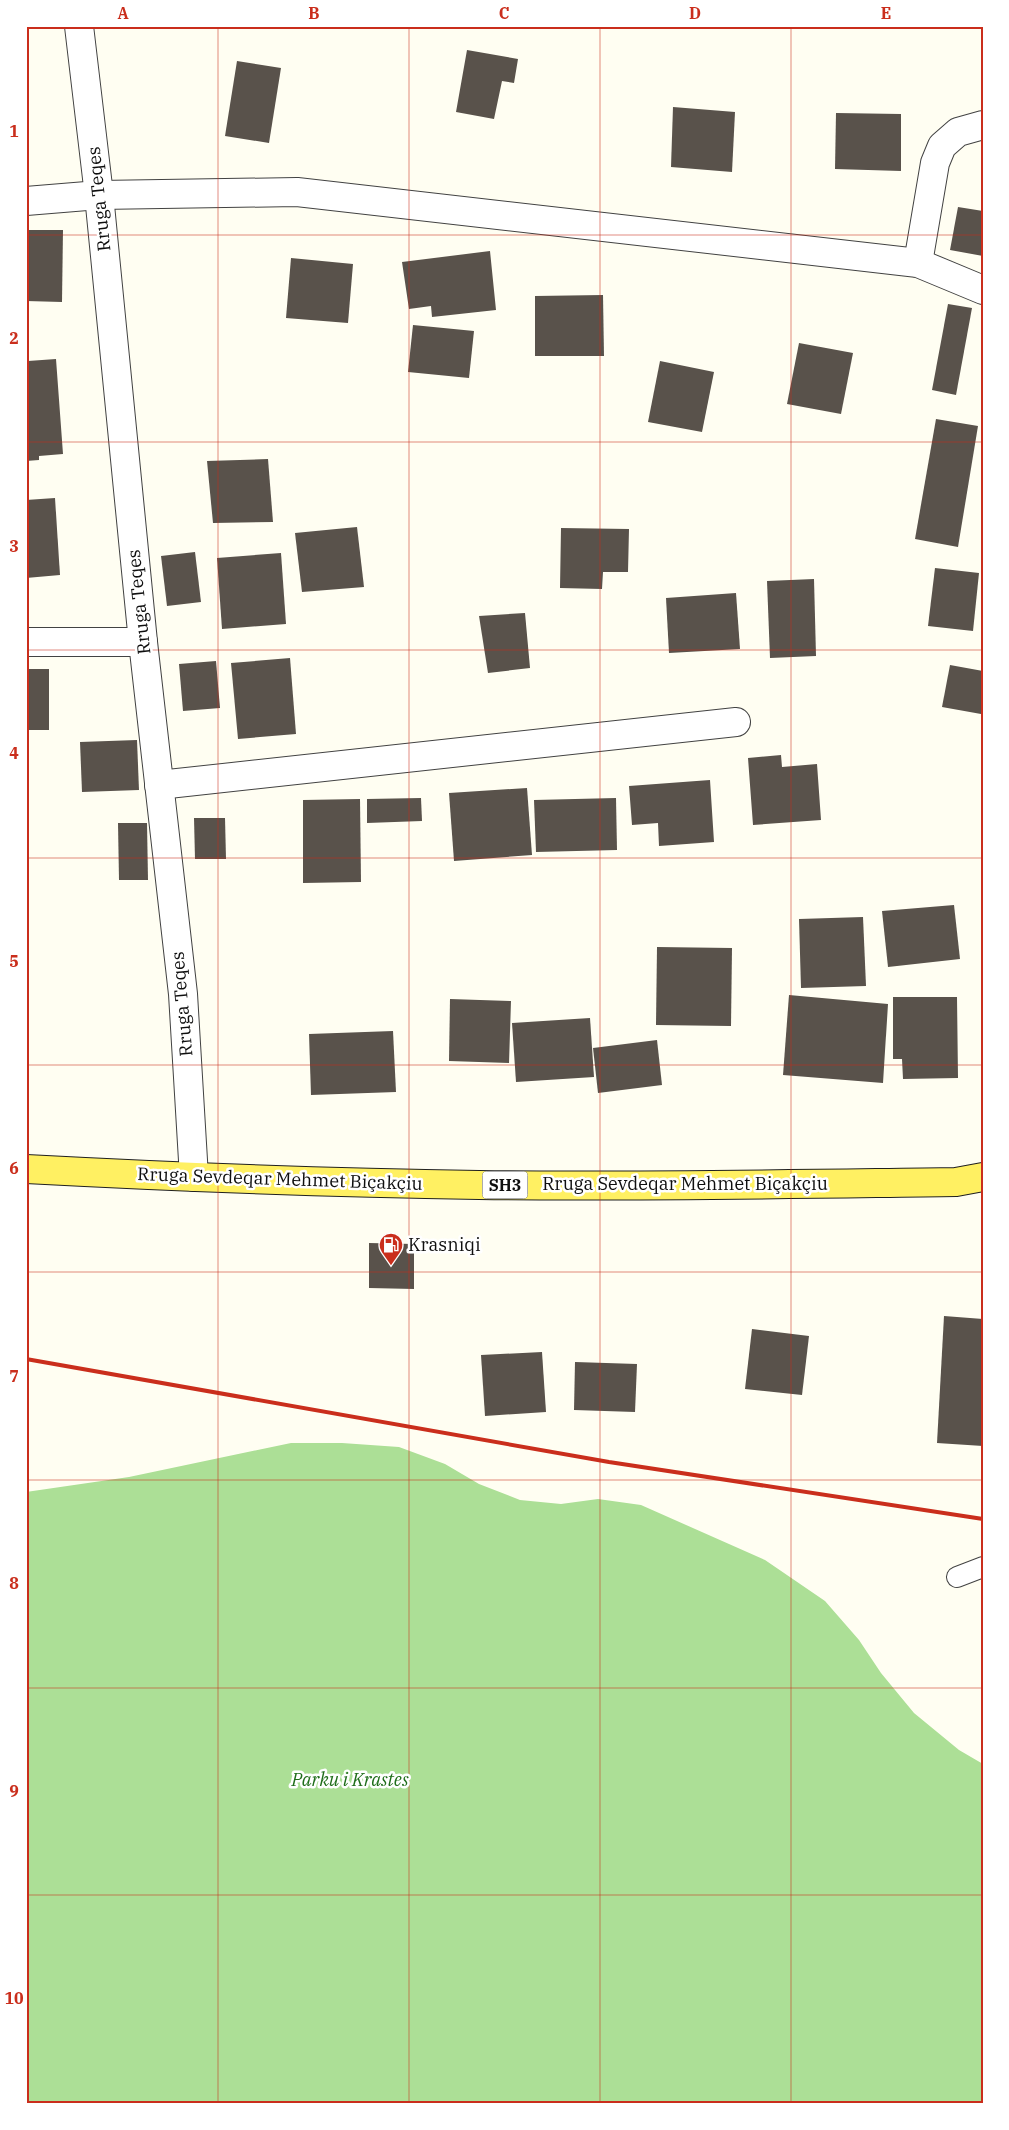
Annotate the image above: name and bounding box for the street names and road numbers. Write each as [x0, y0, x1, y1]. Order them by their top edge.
street label: Rruga Teqes [82, 146, 115, 253]
street label: Rruga Teqes [122, 549, 155, 656]
street label: Rruga Teqes [165, 951, 198, 1057]
street label: Rruga Sevdeqar Mehmet Biçakçiu [137, 1162, 423, 1195]
road number: SH3 [482, 1172, 528, 1198]
street label: Rruga Sevdeqar Mehmet Biçakçiu [542, 1172, 828, 1195]

